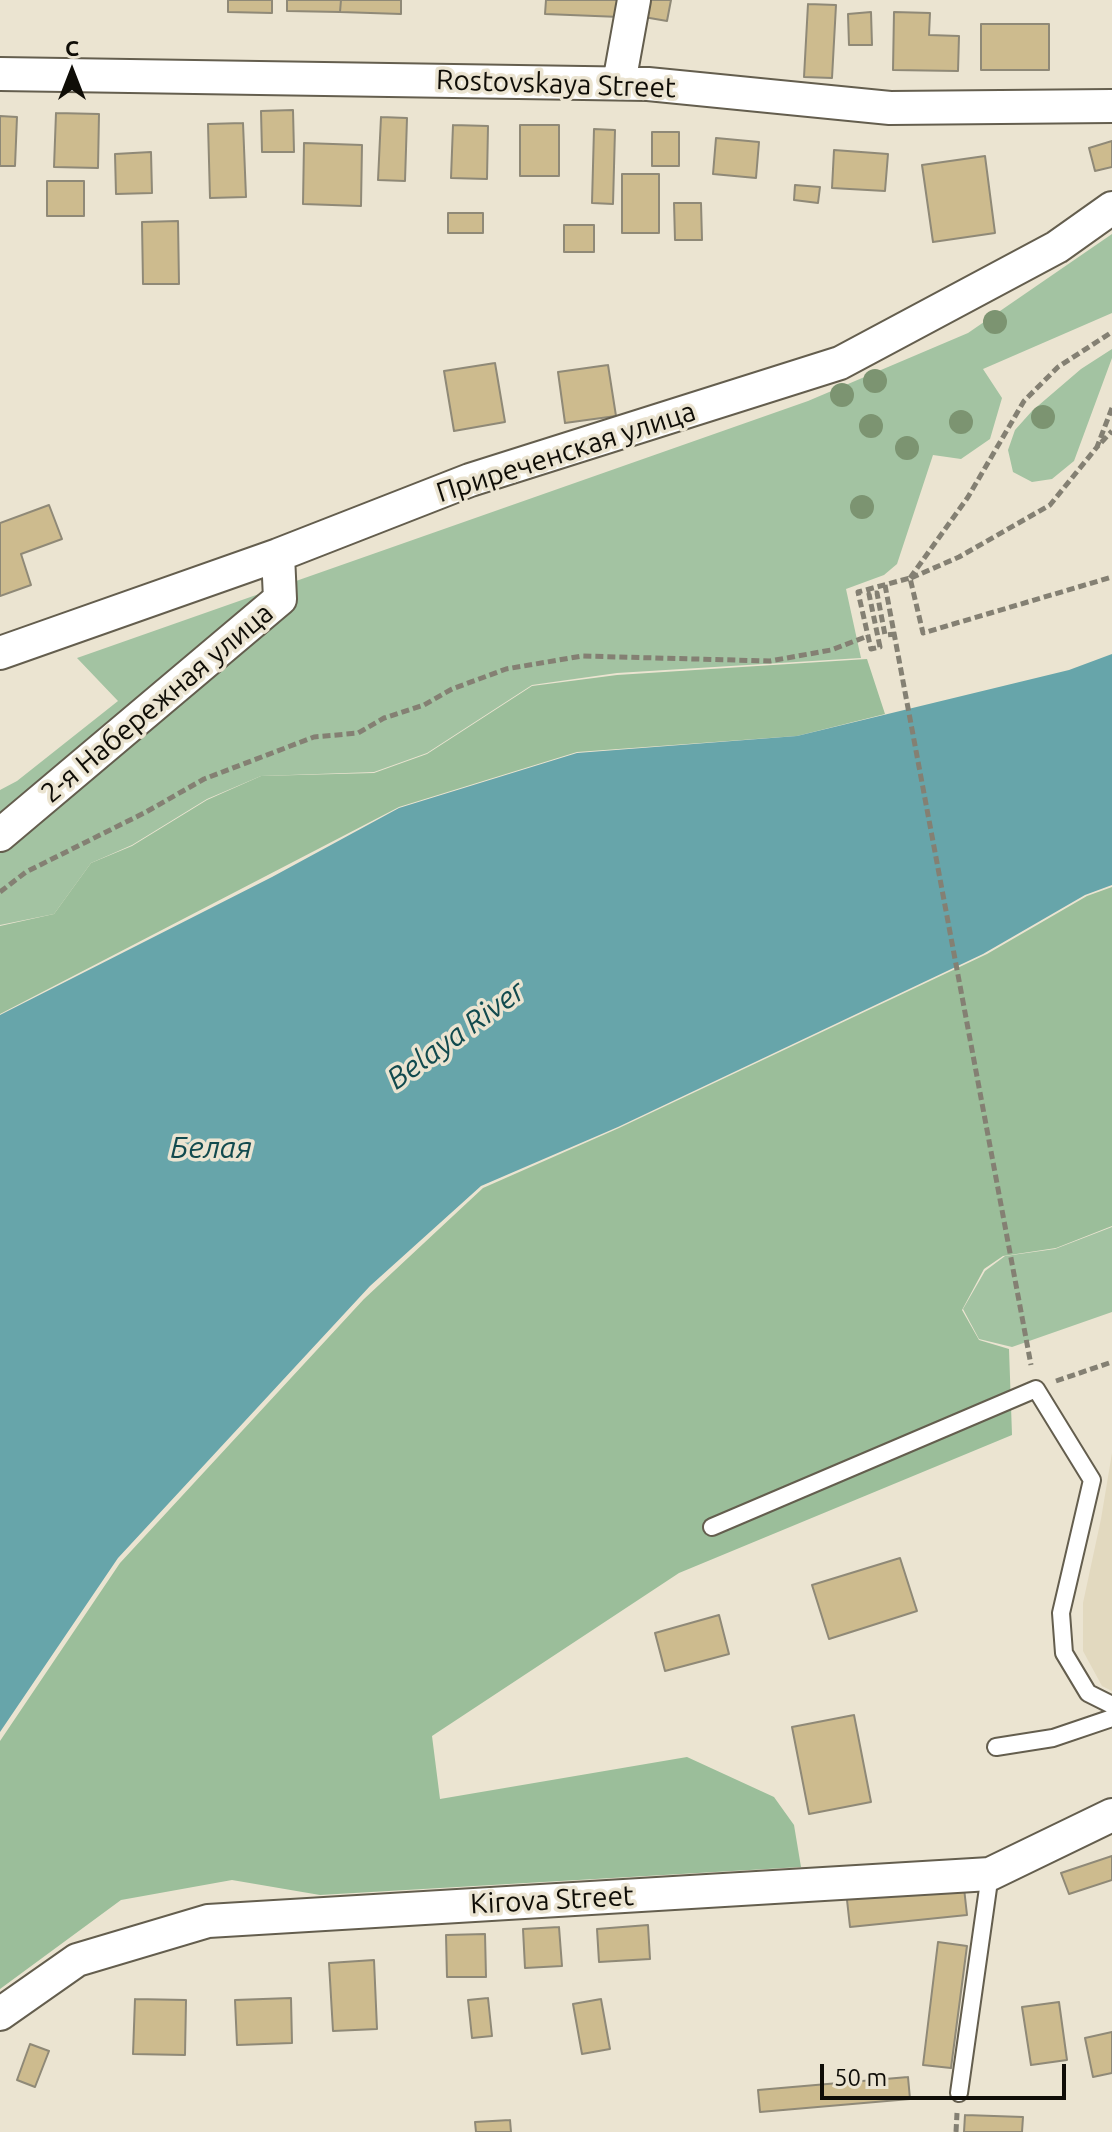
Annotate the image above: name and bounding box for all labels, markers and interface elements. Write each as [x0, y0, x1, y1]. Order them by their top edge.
north arrow [32, 32, 112, 112]
text: С [65, 35, 79, 60]
street label: Rostovskaya Street [436, 63, 676, 105]
street label: Приреченская улица [432, 394, 700, 510]
street label: 2-я Набережная улица [34, 596, 280, 810]
water label: Belaya River [380, 973, 532, 1097]
water label: Белая [170, 1130, 252, 1166]
street label: Kirova Street [469, 1879, 635, 1921]
scale bar [824, 2048, 1070, 2098]
text: 50 m [834, 2064, 887, 2091]

